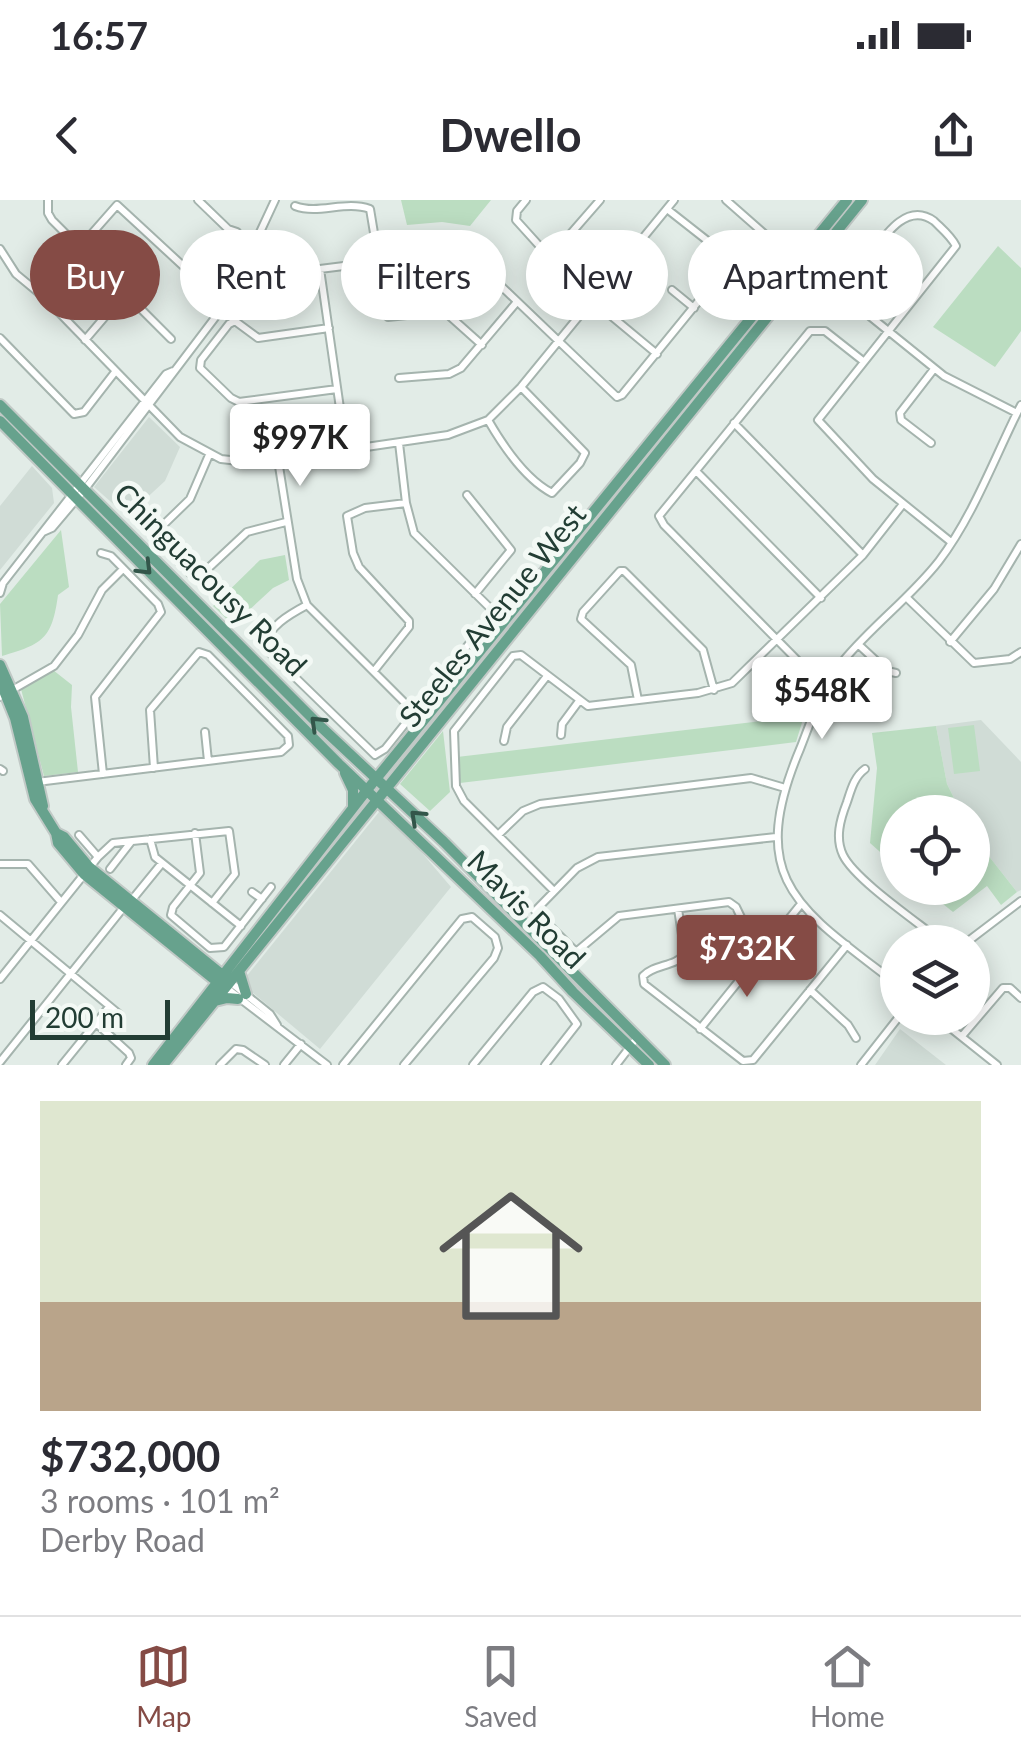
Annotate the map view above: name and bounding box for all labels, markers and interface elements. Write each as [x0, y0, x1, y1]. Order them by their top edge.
text: 16:57 [50, 12, 148, 58]
icon: back [40, 108, 95, 163]
text: Dwello [439, 108, 582, 162]
icon: share [926, 108, 981, 163]
chip: Buy [30, 230, 160, 320]
chip: Rent [180, 230, 321, 320]
chip: Filters [341, 230, 506, 320]
chip: New [526, 230, 668, 320]
chip: Apartment [688, 230, 923, 320]
pin: $997K [230, 404, 370, 489]
text: $997K [252, 417, 348, 456]
street label: Chinguacousy Road [108, 475, 315, 682]
street label: Steeles Avenue West [391, 496, 592, 733]
one-way arrow [134, 557, 152, 575]
pin: $548K [752, 657, 892, 742]
text: $548K [774, 670, 870, 709]
one-way arrow [311, 717, 329, 735]
map controls [880, 795, 990, 1035]
button: locate [880, 795, 990, 905]
one-way arrow [410, 811, 429, 829]
street label: Mavis Road [461, 842, 594, 975]
pin: $732K [677, 915, 817, 1000]
button: layers [880, 925, 990, 1035]
text: $732K [699, 928, 795, 967]
scale bar [30, 995, 170, 1040]
text: 200 m [45, 1000, 124, 1034]
icon: home [421, 1166, 601, 1346]
text: $732,000 [40, 1431, 220, 1481]
text: 3 rooms · 101 m² [40, 1481, 280, 1520]
text: Derby Road [40, 1520, 205, 1559]
tab: Map [136, 1639, 192, 1733]
tab: Saved [464, 1639, 537, 1733]
tab: Home [810, 1639, 885, 1733]

